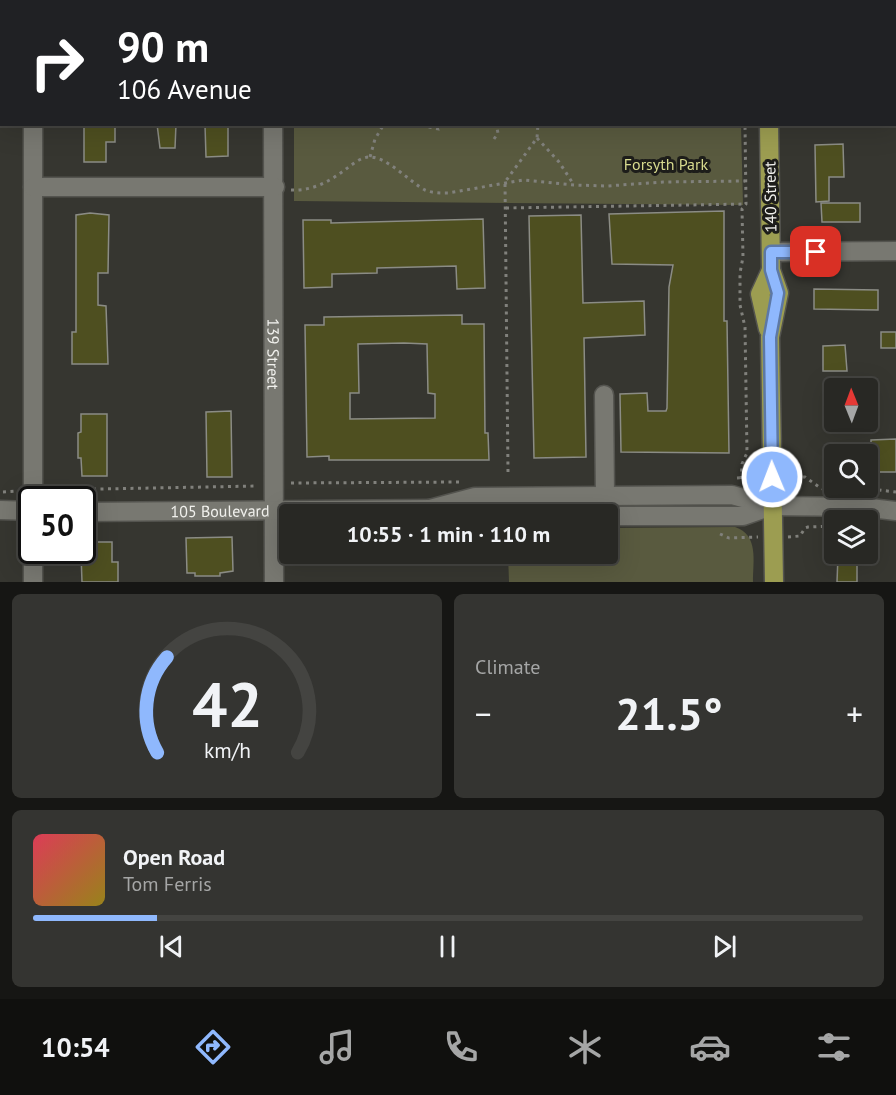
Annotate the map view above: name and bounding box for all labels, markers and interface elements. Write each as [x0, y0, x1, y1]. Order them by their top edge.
text: 90 m [117, 19, 209, 74]
icon: right [18, 24, 96, 102]
text: 106 Avenue [117, 72, 252, 106]
park label: Forsyth Park [624, 154, 709, 174]
street label: 140 Street [759, 161, 781, 233]
pin [790, 226, 841, 277]
icon: arrive [799, 235, 832, 268]
street label: 139 Street [263, 318, 284, 390]
north arrow [824, 378, 878, 432]
map controls [824, 378, 878, 564]
button: search [824, 444, 878, 498]
position arrow [740, 445, 804, 509]
speed limit sign: 50 [18, 486, 96, 564]
street label: 105 Boulevard [170, 500, 270, 521]
button: layers [824, 510, 878, 564]
text: 10:55 · 1 min · 110 m [347, 520, 550, 548]
text: Climate [475, 654, 541, 680]
text: 42 [192, 663, 262, 744]
text: 21.5° [615, 684, 723, 742]
text: − [475, 692, 492, 735]
text: + [846, 692, 863, 735]
text: km/h [203, 736, 250, 764]
text: Open Road [123, 843, 225, 871]
text: Tom Ferris [123, 871, 212, 897]
icon: previous [155, 930, 188, 963]
icon: pause [431, 930, 464, 963]
icon: next [708, 930, 741, 963]
icon: directions [192, 1026, 234, 1068]
icon: music [316, 1026, 358, 1068]
icon: phone [440, 1026, 482, 1068]
icon: climate [564, 1026, 606, 1068]
icon: car [689, 1026, 731, 1068]
icon: filters [813, 1026, 855, 1068]
text: 10:54 [41, 1030, 110, 1064]

